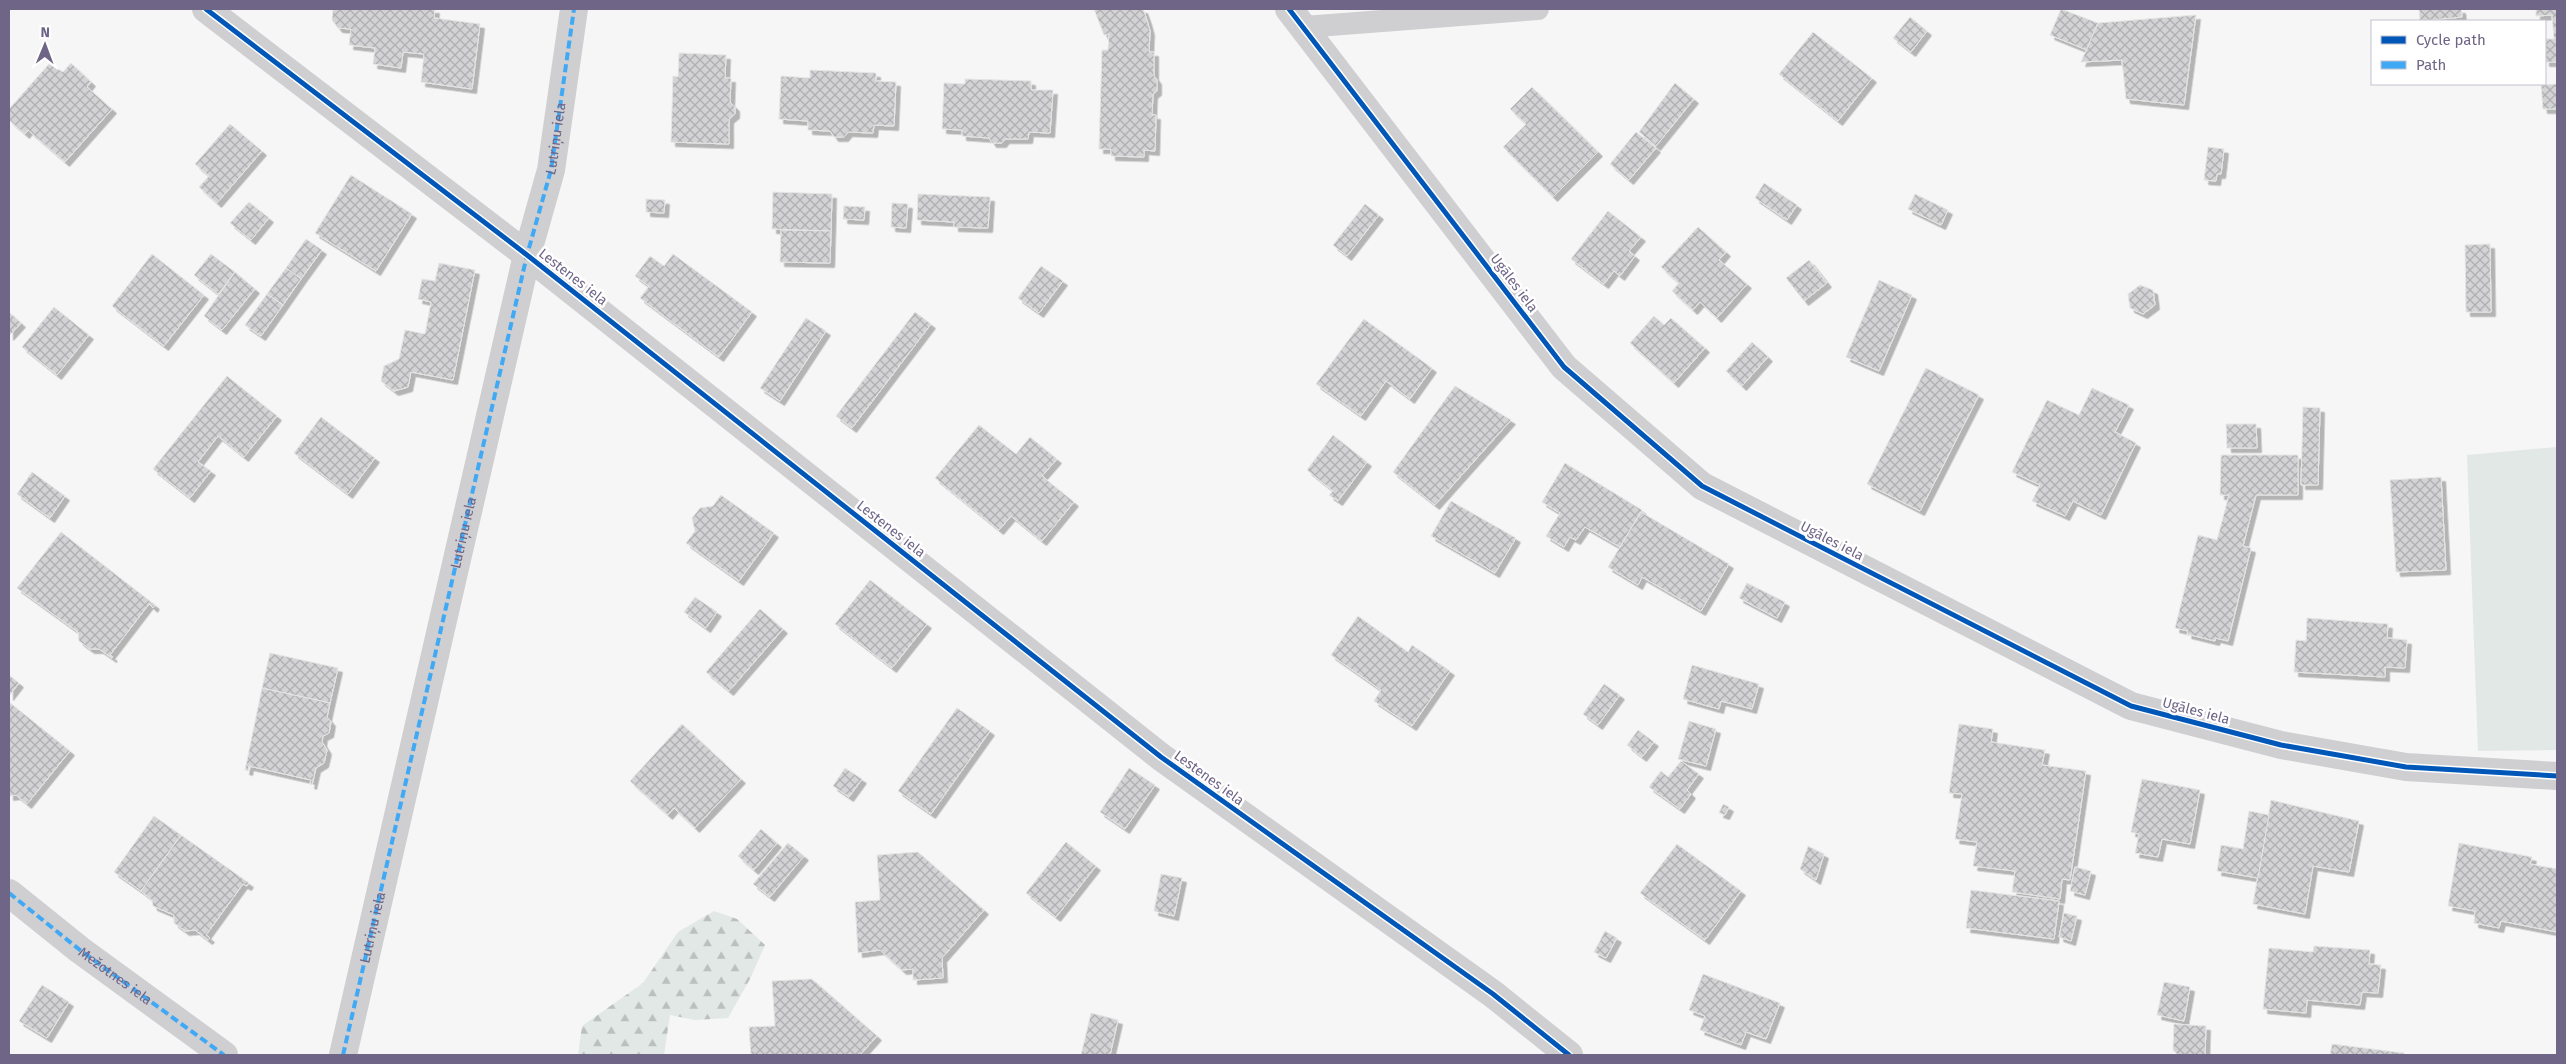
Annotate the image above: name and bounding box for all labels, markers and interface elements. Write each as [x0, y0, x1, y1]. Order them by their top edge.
north arrow [20, 20, 70, 70]
legend [2371, 20, 2546, 85]
text: N [40, 24, 50, 41]
text: Cycle path [2416, 31, 2486, 49]
text: Path [2416, 56, 2446, 74]
street label: Lutriņu iela [542, 101, 569, 177]
street label: Lestenes iela [535, 245, 611, 309]
street label: Ugāles iela [1486, 250, 1542, 316]
street label: Lutriņu iela [447, 495, 480, 570]
street label: Lestenes iela [853, 497, 929, 561]
street label: Ugāles iela [1797, 518, 1867, 564]
street label: Ugāles iela [2161, 694, 2231, 728]
street label: Lestenes iela [1171, 747, 1247, 809]
street label: Lutriņu iela [356, 890, 389, 965]
street label: Mežotnes iela [75, 943, 156, 1008]

